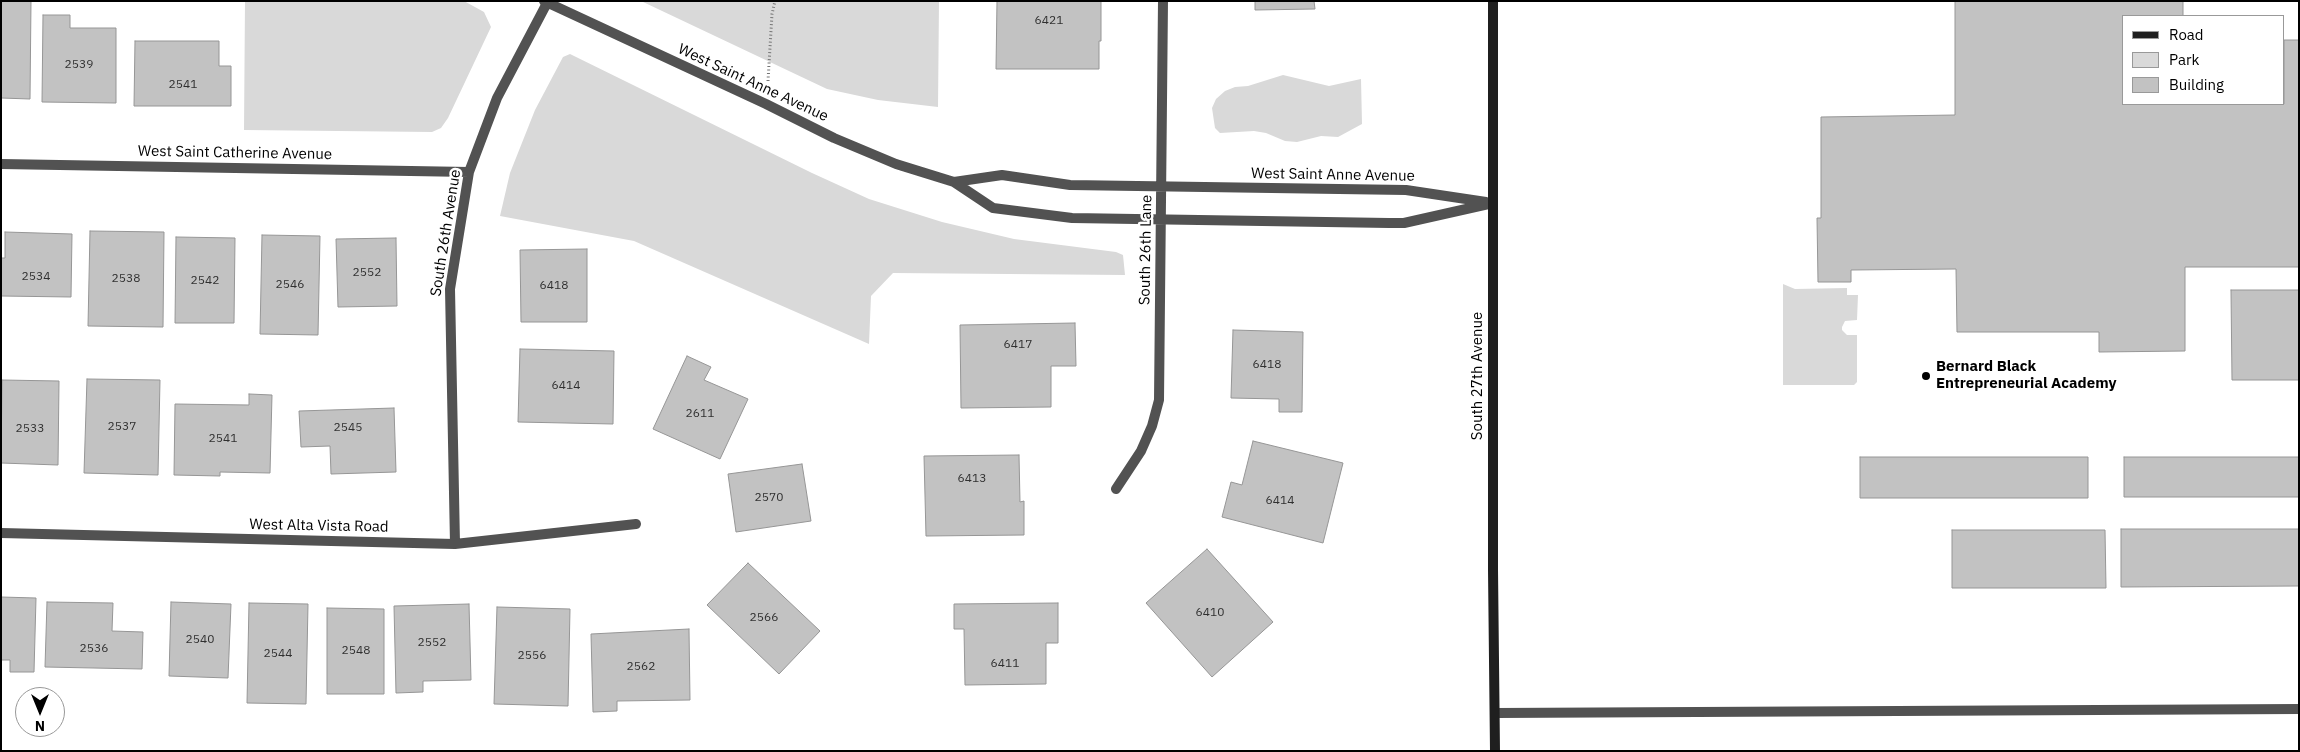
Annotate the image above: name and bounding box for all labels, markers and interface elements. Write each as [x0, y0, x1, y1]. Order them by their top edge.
house number: 6421 [1035, 14, 1063, 28]
legend [2122, 15, 2285, 105]
text: Road [2169, 25, 2204, 44]
street label: West Saint Anne Avenue [675, 40, 831, 126]
text: Park [2169, 50, 2199, 69]
house number: 2539 [65, 58, 93, 72]
text: Building [2169, 75, 2224, 94]
house number: 2541 [169, 78, 197, 92]
street label: West Saint Catherine Avenue [138, 142, 332, 164]
street label: West Saint Anne Avenue [1251, 165, 1415, 185]
street label: South 26th Avenue [427, 168, 465, 298]
street label: South 26th Lane [1136, 195, 1156, 305]
house number: 2552 [353, 266, 381, 280]
house number: 2534 [22, 270, 50, 284]
house number: 2538 [112, 272, 140, 286]
house number: 2542 [191, 274, 219, 288]
house number: 2546 [276, 278, 304, 292]
house number: 6418 [540, 279, 568, 293]
street label: South 27th Avenue [1469, 312, 1487, 440]
house number: 6417 [1004, 338, 1032, 352]
house number: 6418 [1253, 358, 1281, 372]
place label: Bernard Black Entrepreneurial Academy [1936, 358, 2116, 393]
marker: Bernard Black Entrepreneurial Academy [1920, 370, 1932, 382]
house number: 6414 [552, 379, 580, 393]
house number: 2611 [686, 407, 714, 421]
house number: 2537 [108, 420, 136, 434]
house number: 2545 [334, 421, 362, 435]
house number: 2533 [16, 422, 44, 436]
house number: 2541 [209, 432, 237, 446]
house number: 6413 [958, 472, 986, 486]
house number: 2570 [755, 491, 783, 505]
house number: 6414 [1266, 494, 1294, 508]
street label: West Alta Vista Road [249, 516, 389, 536]
house number: 6410 [1196, 606, 1224, 620]
house number: 2566 [750, 611, 778, 625]
house number: 2540 [186, 633, 214, 647]
house number: 2552 [418, 636, 446, 650]
house number: 2536 [80, 642, 108, 656]
house number: 2548 [342, 644, 370, 658]
house number: 2544 [264, 647, 292, 661]
house number: 2556 [518, 649, 546, 663]
house number: 6411 [991, 657, 1019, 671]
house number: 2562 [627, 660, 655, 674]
north arrow [15, 687, 65, 737]
text: N [35, 717, 45, 735]

